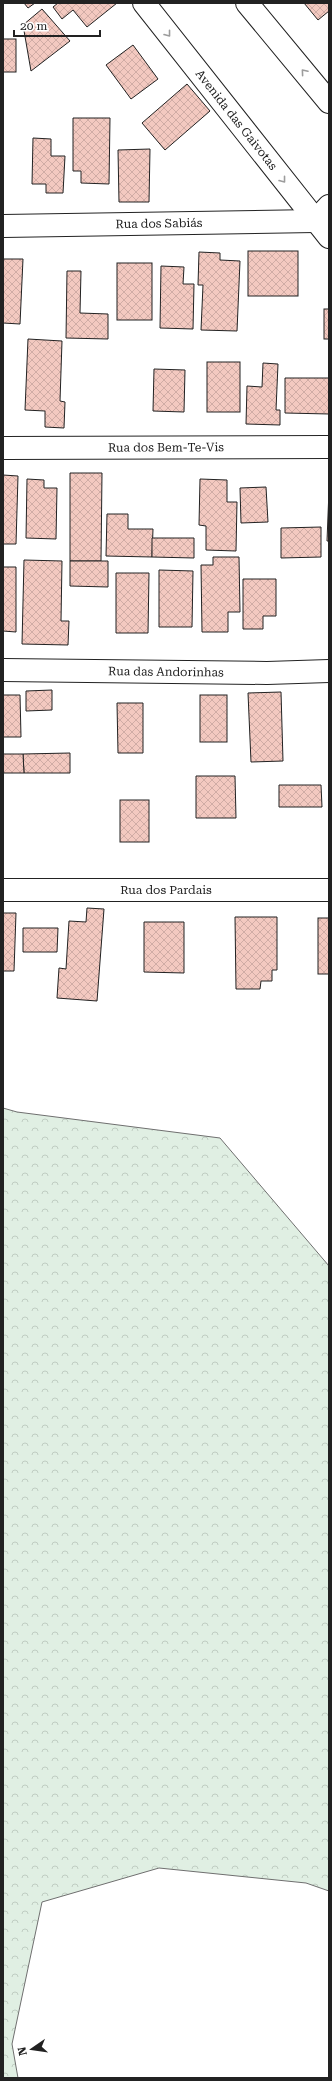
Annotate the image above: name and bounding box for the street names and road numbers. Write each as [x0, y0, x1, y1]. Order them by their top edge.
street label: Avenida das Gaivotas [193, 67, 280, 173]
street label: Rua dos Sabiás [115, 216, 203, 231]
street label: Rua dos Bem-Te-Vis [108, 440, 224, 455]
street label: Rua das Andorinhas [108, 664, 224, 680]
street label: Rua dos Pardais [120, 883, 212, 897]

